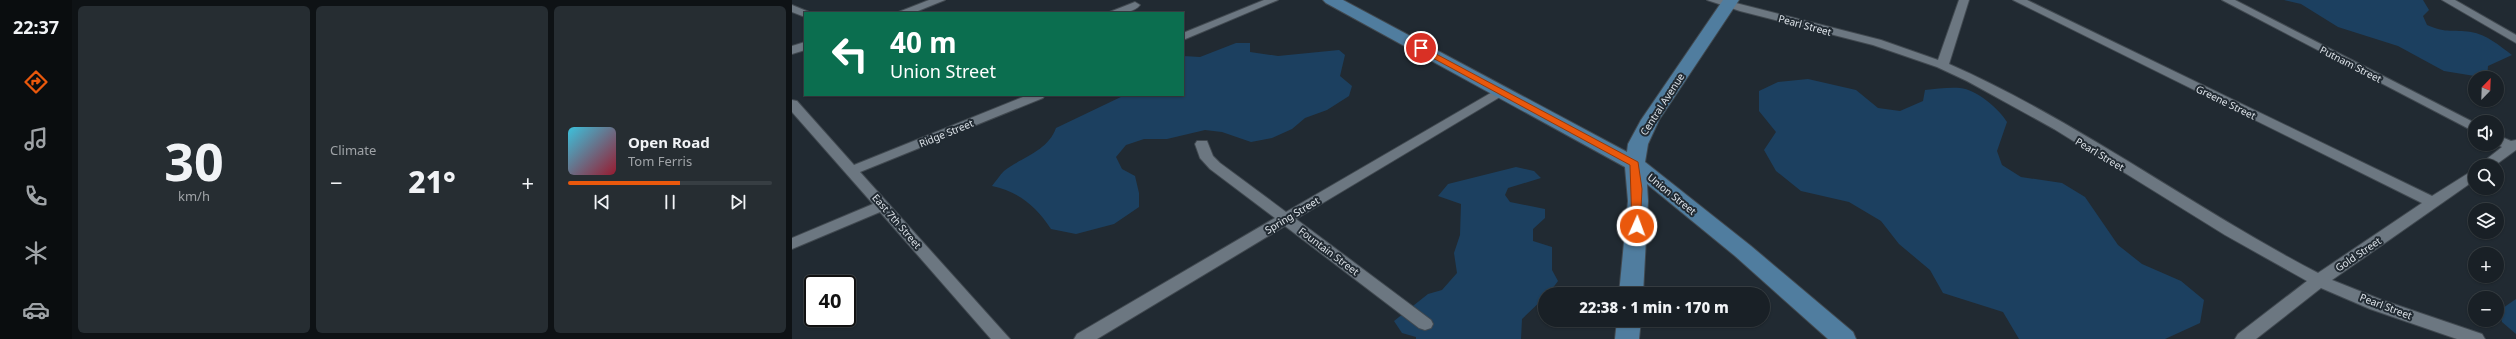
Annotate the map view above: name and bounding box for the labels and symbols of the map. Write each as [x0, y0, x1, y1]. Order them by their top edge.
street label: Pearl Street [1777, 11, 1834, 39]
pin [1404, 31, 1438, 65]
street label: Putnam Street [2318, 42, 2385, 86]
street label: Central Avenue [1637, 70, 1688, 138]
north arrow [2468, 71, 2504, 107]
street label: Greene Street [2194, 81, 2259, 123]
street label: Ridge Street [917, 116, 976, 150]
street label: Pearl Street [2073, 134, 2127, 174]
street label: Union Street [1645, 170, 1700, 218]
street label: East 7th Street [869, 191, 925, 252]
street label: Spring Street [1262, 193, 1322, 237]
position arrow [1616, 205, 1658, 247]
street label: Fountain Street [1296, 224, 1362, 279]
street label: Gold Street [2332, 233, 2384, 275]
speed limit sign: 40 [804, 275, 856, 327]
street label: Pearl Street [2358, 290, 2414, 322]

